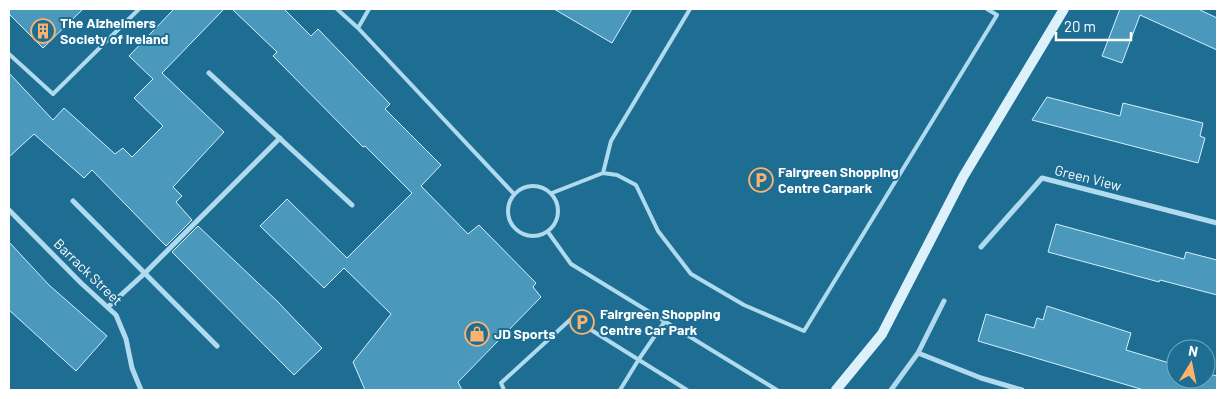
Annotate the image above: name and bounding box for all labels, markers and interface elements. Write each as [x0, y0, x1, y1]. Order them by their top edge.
scale bar [1056, 10, 1131, 42]
place label: The Alzheimers Society of Ireland [60, 14, 169, 47]
text: 20 m [1064, 17, 1096, 35]
building icon: The Alzheimers Society of Ireland [30, 18, 56, 44]
street label: Green View [1053, 161, 1123, 194]
place label: Fairgreen Shopping Centre Carpark [778, 163, 899, 196]
parking icon: Fairgreen Shopping Centre Carpark [748, 167, 774, 193]
street label: Barrack Street [51, 235, 126, 308]
place label: Fairgreen Shopping Centre Car Park [600, 305, 721, 338]
parking icon: Fairgreen Shopping Centre Car Park [569, 309, 595, 335]
shop icon: JD Sports [464, 321, 490, 347]
place label: JD Sports [494, 325, 555, 342]
north arrow [1166, 339, 1216, 389]
text: N [1187, 342, 1199, 360]

